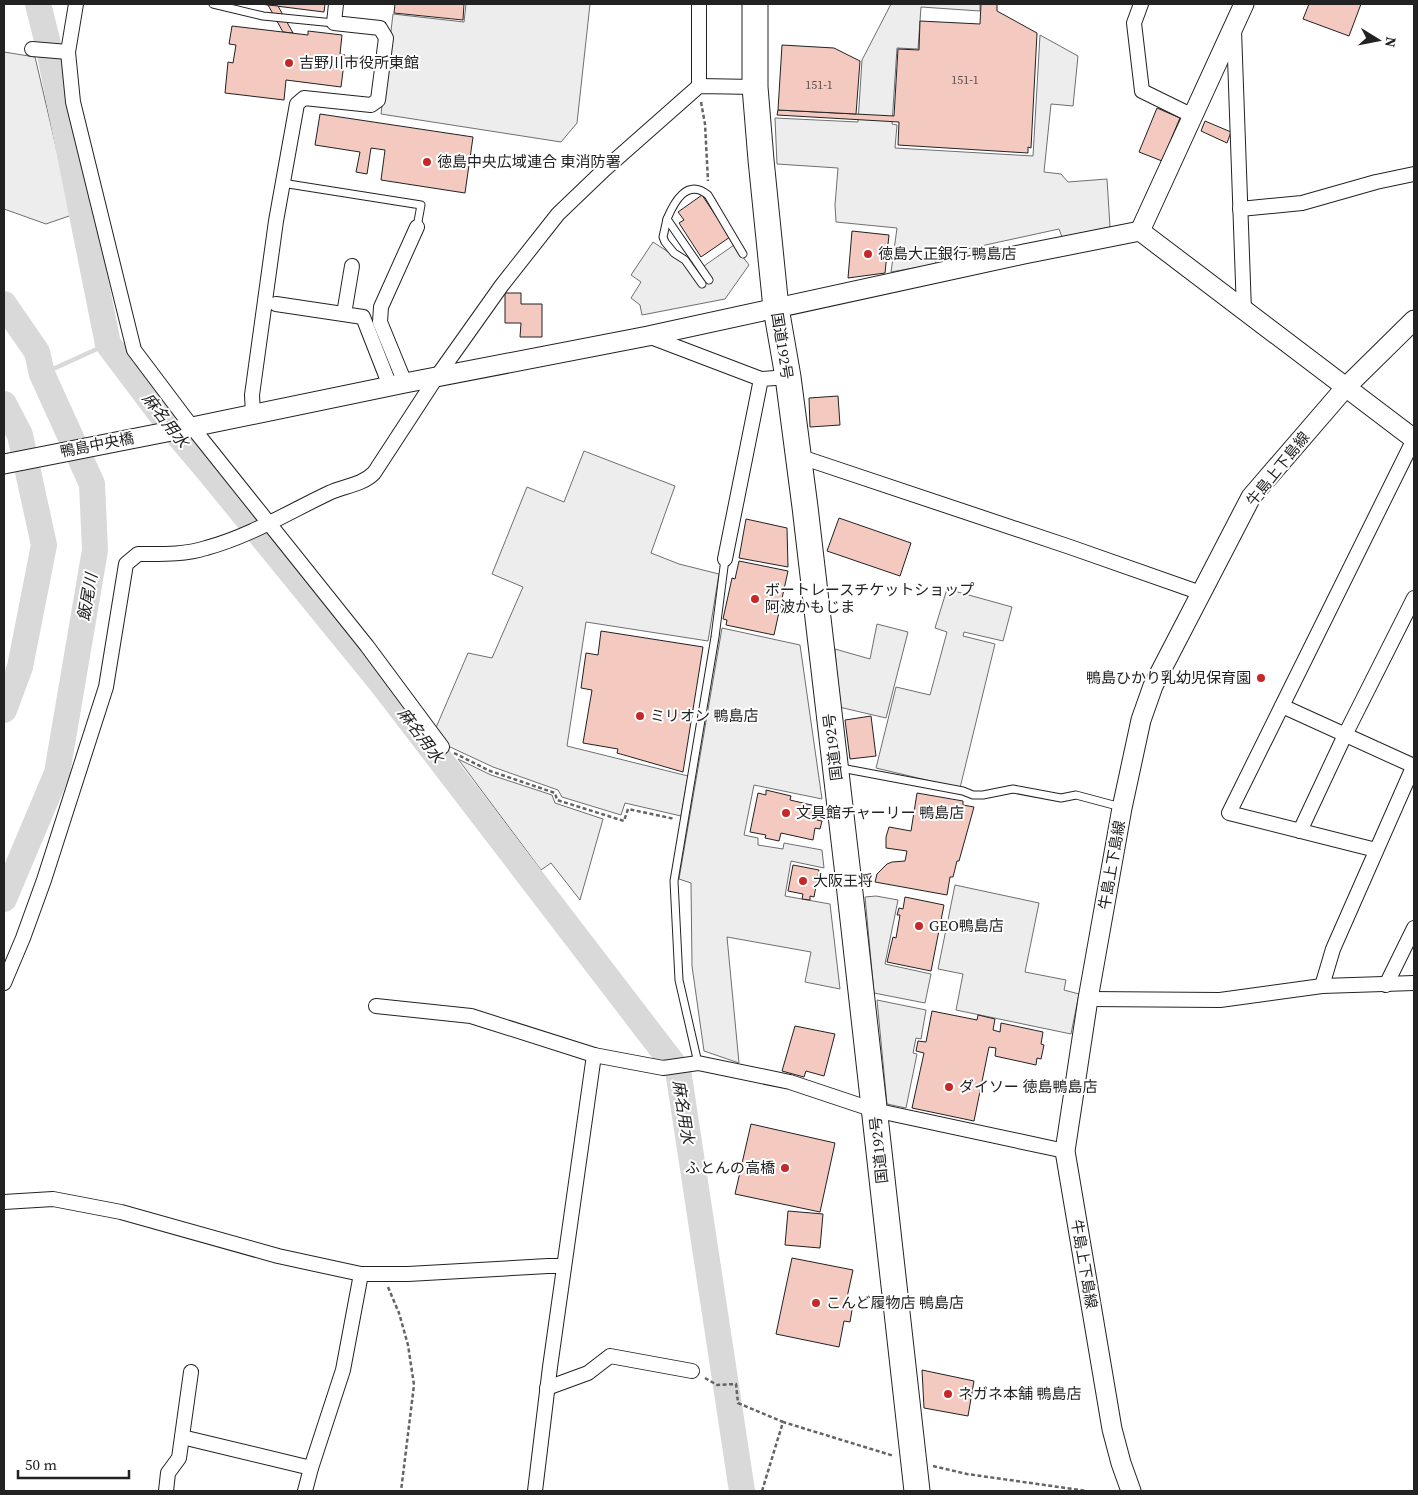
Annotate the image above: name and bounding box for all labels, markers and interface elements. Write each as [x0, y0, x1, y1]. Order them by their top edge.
north arrow [1353, 15, 1403, 65]
text: N [1380, 35, 1402, 49]
place label: 吉野川市役所東館 [299, 52, 419, 73]
marker: 吉野川市役所東館 [283, 57, 295, 69]
house number: 151-1 [951, 72, 979, 88]
house number: 151-1 [805, 77, 833, 93]
place label: 徳島中央広域連合 東消防署 [437, 151, 621, 172]
marker: 徳島中央広域連合 東消防署 [421, 156, 433, 168]
place label: 徳島大正銀行 鴨島店 [878, 243, 1017, 264]
marker: 徳島大正銀行 鴨島店 [862, 248, 874, 260]
street label: 国道192号 [767, 311, 798, 381]
water label: 麻名用水 [138, 388, 196, 454]
street label: 鴨島中央橋 [58, 427, 136, 462]
street label: 牛島上下島線 [1241, 427, 1314, 510]
water label: 飯尾川 [72, 569, 102, 623]
place label: ボートレースチケットショップ 阿波かもじま [765, 579, 974, 617]
marker: ボートレースチケットショップ 阿波かもじま [749, 593, 761, 605]
place label: 鴨島ひかり乳幼児保育園 [1086, 667, 1251, 688]
marker: 鴨島ひかり乳幼児保育園 [1255, 672, 1267, 684]
water label: 麻名用水 [393, 703, 450, 769]
place label: ミリオン 鴨島店 [650, 705, 759, 726]
marker: ミリオン 鴨島店 [634, 710, 646, 722]
street label: 国道192号 [818, 712, 847, 782]
place label: 文具館チャーリー 鴨島店 [796, 802, 964, 823]
marker: 文具館チャーリー 鴨島店 [780, 807, 792, 819]
street label: 牛島上下島線 [1093, 819, 1130, 911]
place label: 大阪王将 [813, 870, 873, 891]
marker: 大阪王将 [797, 875, 809, 887]
place label: GEO鴨島店 [929, 915, 1004, 936]
marker: GEO鴨島店 [913, 920, 925, 932]
place label: ダイソー 徳島鴨島店 [959, 1076, 1098, 1097]
water label: 麻名用水 [668, 1079, 700, 1147]
marker: ダイソー 徳島鴨島店 [943, 1081, 955, 1093]
street label: 国道192号 [865, 1115, 892, 1185]
place label: ふとんの高橋 [685, 1157, 775, 1178]
marker: ふとんの高橋 [779, 1162, 791, 1174]
street label: 牛島上下島線 [1066, 1218, 1103, 1310]
place label: こんど履物店 鴨島店 [826, 1292, 964, 1313]
marker: こんど履物店 鴨島店 [810, 1297, 822, 1309]
place label: ネガネ本舗 鴨島店 [958, 1383, 1082, 1404]
marker: ネガネ本舗 鴨島店 [942, 1388, 954, 1400]
scale bar [18, 1448, 129, 1480]
text: 50 m [25, 1454, 57, 1475]

